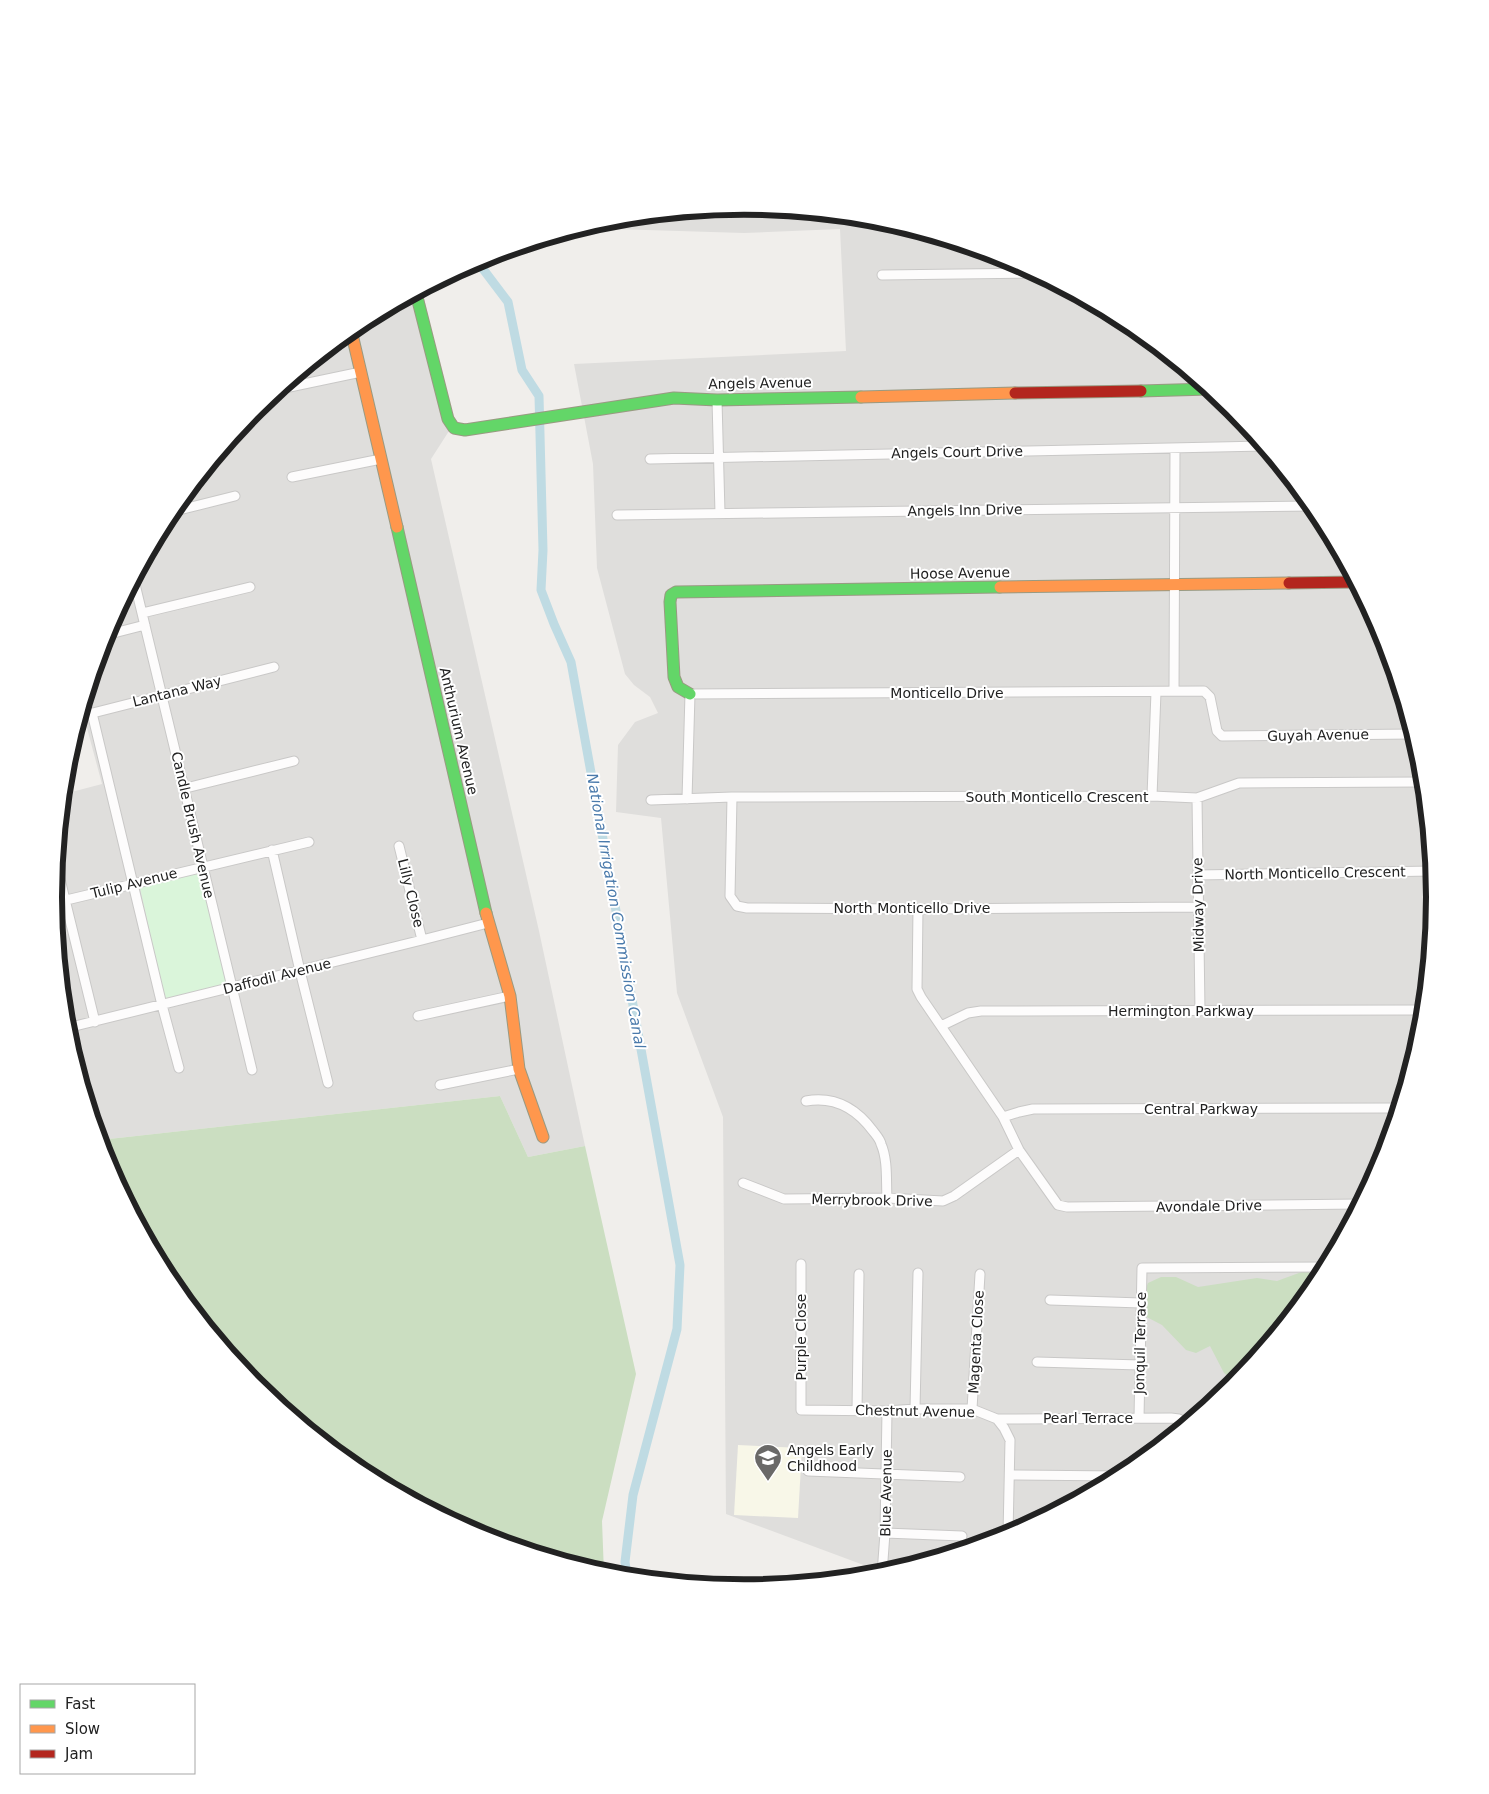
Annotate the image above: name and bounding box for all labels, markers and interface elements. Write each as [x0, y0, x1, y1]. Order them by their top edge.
street label: Angels Avenue [708, 374, 812, 392]
street label: Angels Court Drive [891, 443, 1023, 461]
street label: Angels Inn Drive [907, 501, 1023, 519]
street label: Hoose Avenue [910, 564, 1010, 582]
street label: Anthurium Avenue [437, 666, 481, 796]
street label: Lantana Way [131, 672, 223, 710]
street label: Monticello Drive [890, 685, 1004, 701]
street label: Guyah Avenue [1267, 726, 1369, 744]
street label: Candle Brush Avenue [168, 750, 218, 900]
water label: National Irrigation Commission Canal [583, 772, 649, 1051]
street label: South Monticello Crescent [966, 789, 1149, 805]
street label: Lilly Close [395, 857, 427, 929]
street label: Midway Drive [1189, 857, 1207, 953]
street label: North Monticello Crescent [1224, 863, 1406, 883]
street label: Tulip Avenue [88, 865, 179, 902]
street label: North Monticello Drive [834, 900, 990, 916]
street label: Daffodil Avenue [221, 955, 333, 997]
street label: Hermington Parkway [1108, 1003, 1254, 1019]
street label: Central Parkway [1144, 1101, 1258, 1117]
street label: Merrybrook Drive [811, 1191, 933, 1209]
street label: Avondale Drive [1156, 1197, 1262, 1215]
street label: Magenta Close [965, 1290, 987, 1394]
street label: Jonquil Terrace [1131, 1292, 1149, 1395]
street label: Purple Close [793, 1294, 809, 1380]
street label: Chestnut Avenue [855, 1402, 975, 1420]
street label: Pearl Terrace [1043, 1410, 1133, 1426]
place label: Angels Early Childhood [787, 1442, 874, 1474]
school or university icon: Angels Early Childhood [753, 1443, 783, 1482]
street label: Blue Avenue [877, 1449, 895, 1537]
legend [20, 1684, 195, 1774]
text: Fast [65, 1695, 95, 1713]
text: Slow [65, 1720, 100, 1738]
text: Jam [64, 1745, 93, 1763]

